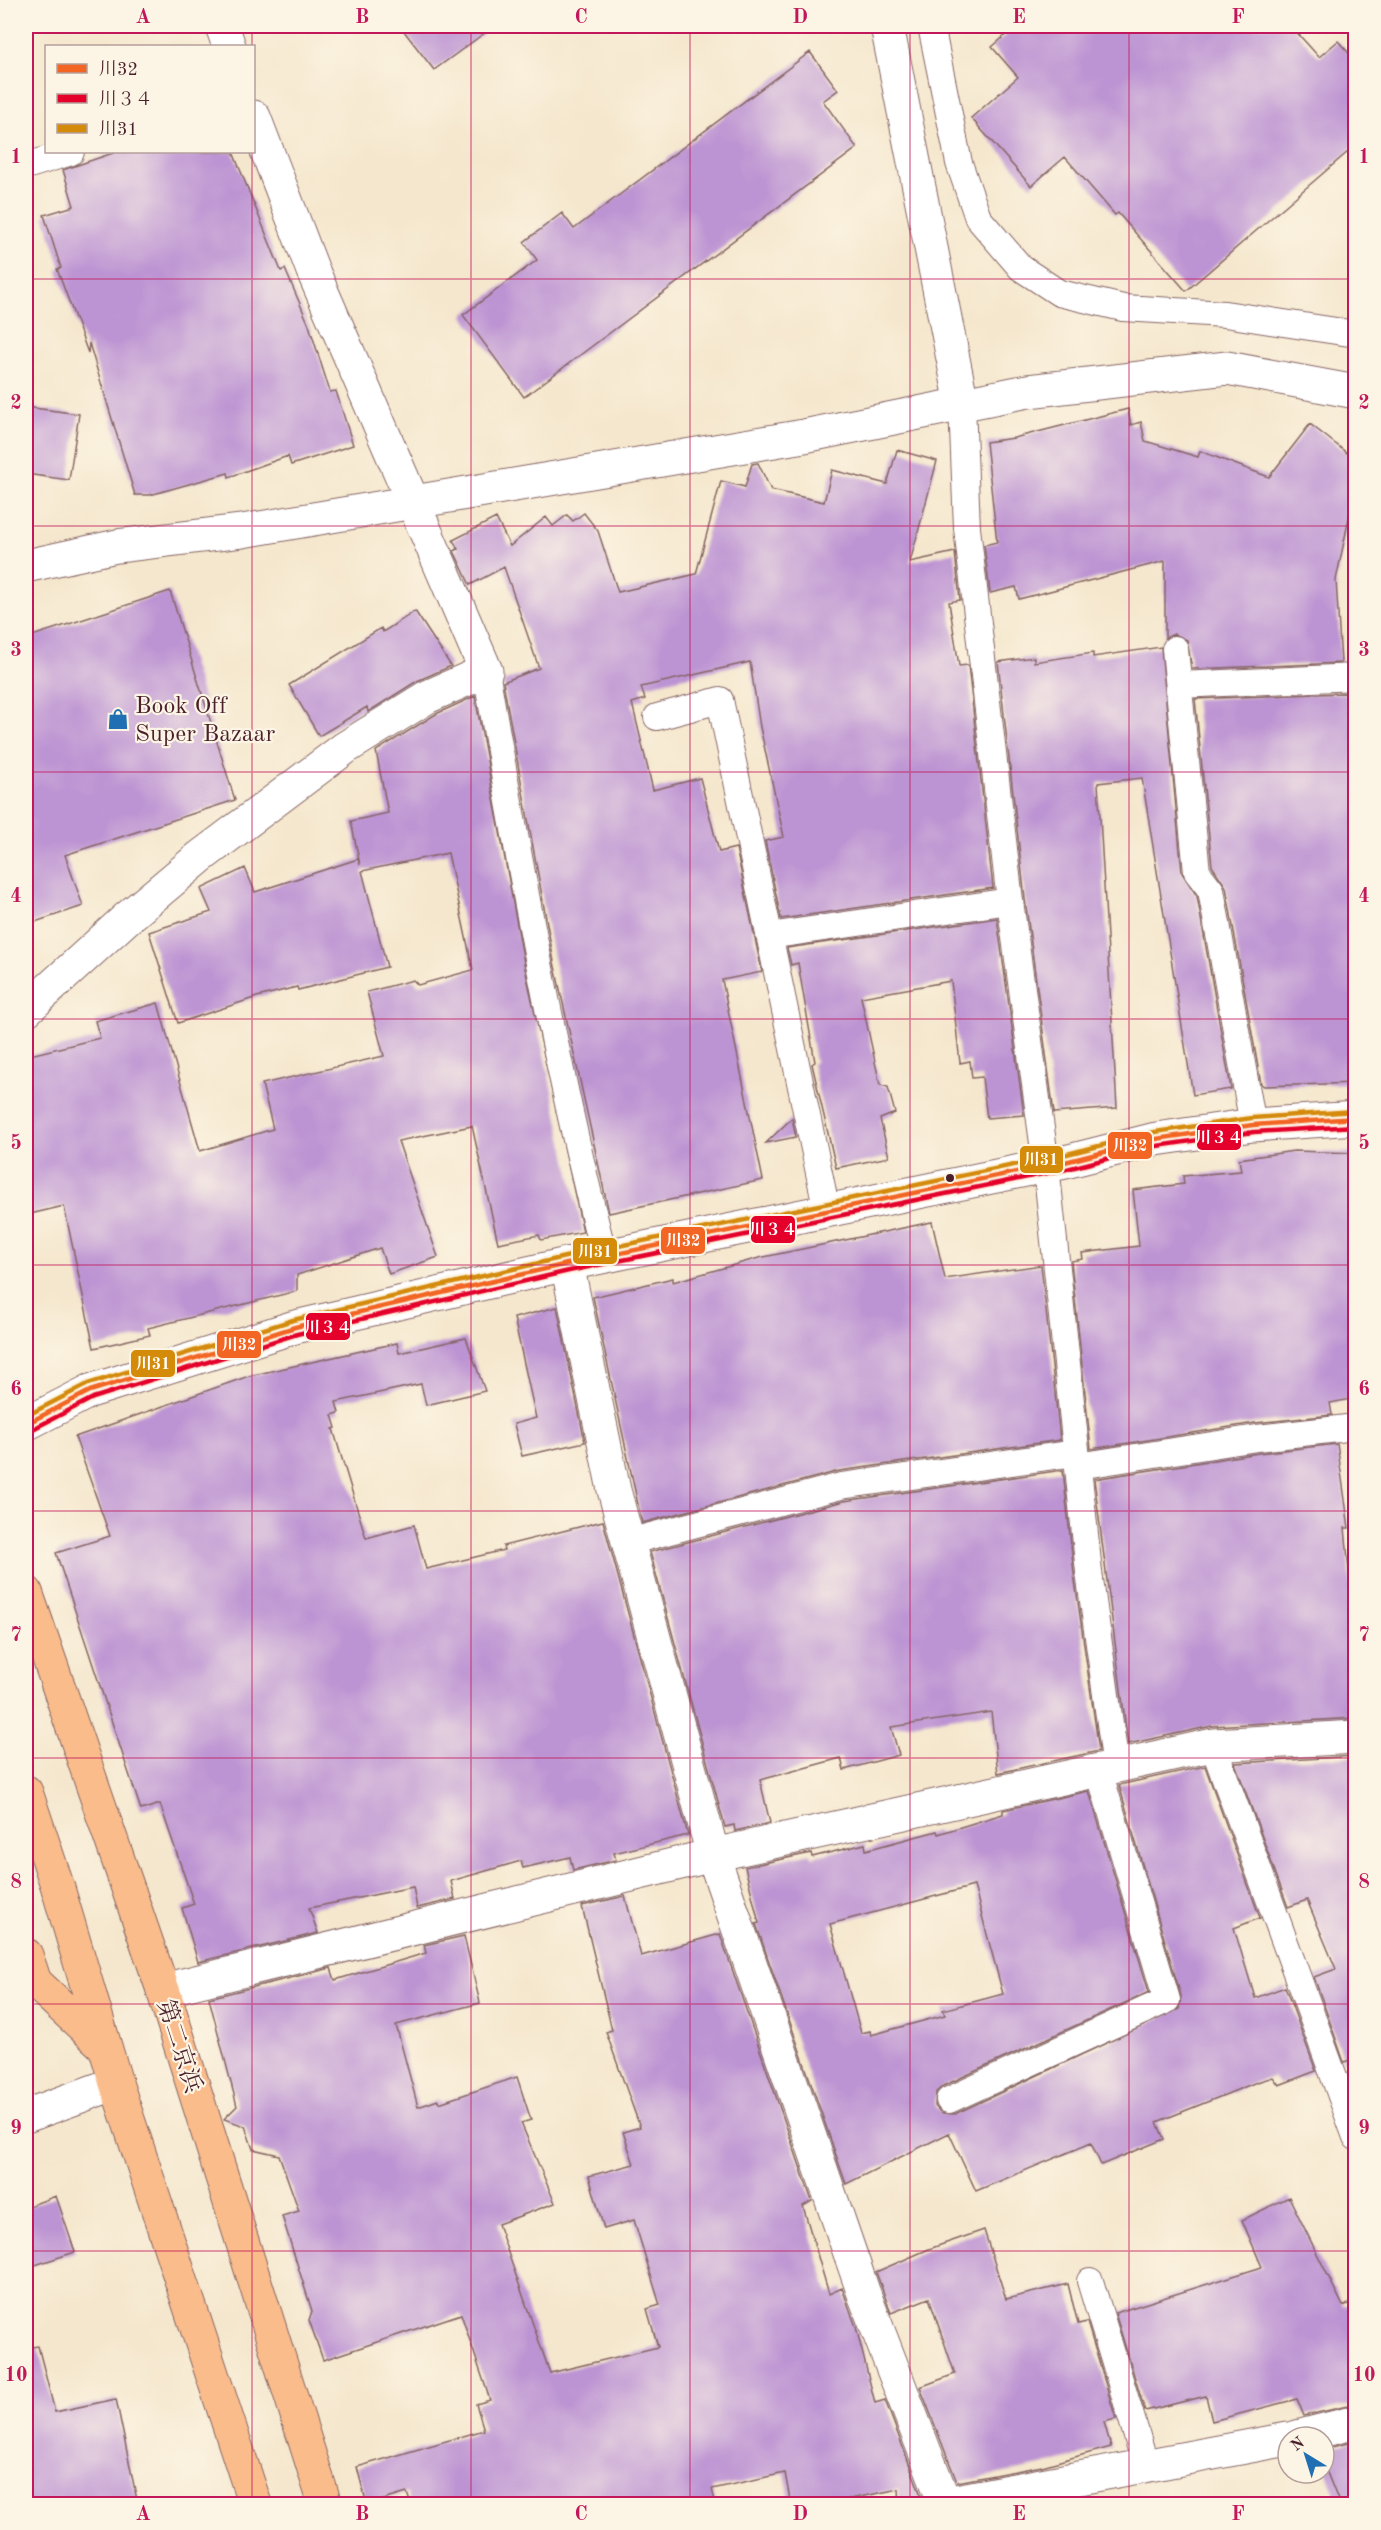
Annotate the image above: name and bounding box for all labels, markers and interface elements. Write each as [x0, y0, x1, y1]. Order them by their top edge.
text: A [135, 8, 151, 28]
text: B [355, 8, 369, 28]
text: C [574, 8, 588, 28]
text: D [792, 8, 808, 28]
text: E [1012, 8, 1026, 28]
text: F [1231, 8, 1245, 28]
legend [45, 45, 255, 153]
text: 川32 [99, 60, 138, 79]
text: 川３４ [99, 90, 153, 109]
text: 川31 [99, 120, 138, 139]
text: 1 [10, 148, 22, 168]
text: 1 [1358, 148, 1370, 168]
text: 2 [10, 394, 22, 414]
text: 2 [1358, 394, 1370, 414]
text: 3 [10, 641, 22, 661]
text: 3 [1358, 641, 1370, 661]
place label: Book Off Super Bazaar [135, 695, 275, 747]
shop icon: Book Off Super Bazaar [106, 707, 130, 731]
text: 4 [10, 887, 22, 907]
text: 4 [1358, 887, 1370, 907]
line badge: 川３４ [1196, 1123, 1242, 1151]
text: 川３４ [1195, 1129, 1243, 1147]
line badge: 川32 [1107, 1131, 1153, 1160]
text: 5 [10, 1133, 22, 1154]
text: 5 [1358, 1133, 1370, 1154]
text: 川32 [1113, 1137, 1147, 1155]
line badge: 川31 [1019, 1145, 1064, 1174]
text: 川31 [1024, 1151, 1058, 1169]
unlabelled marker [944, 1172, 956, 1184]
line badge: 川３４ [750, 1215, 796, 1244]
text: 川３４ [749, 1221, 797, 1239]
line badge: 川32 [660, 1226, 706, 1255]
text: 川32 [666, 1232, 700, 1250]
line badge: 川31 [572, 1237, 618, 1265]
text: 川31 [578, 1243, 612, 1261]
line badge: 川３４ [305, 1312, 351, 1341]
text: 川３４ [304, 1319, 352, 1337]
line badge: 川32 [216, 1330, 262, 1359]
text: 川32 [222, 1336, 256, 1354]
line badge: 川31 [130, 1349, 176, 1378]
text: 川31 [136, 1355, 170, 1373]
text: 6 [10, 1380, 22, 1400]
text: 6 [1358, 1380, 1370, 1400]
text: 7 [10, 1626, 22, 1646]
text: 7 [1358, 1626, 1370, 1646]
text: 8 [10, 1873, 22, 1893]
text: 8 [1358, 1873, 1370, 1893]
street label: 第二京浜 [152, 1996, 207, 2096]
text: 9 [10, 2119, 22, 2139]
text: 9 [1358, 2119, 1370, 2139]
text: 10 [4, 2366, 28, 2386]
text: 10 [1352, 2366, 1376, 2386]
north arrow [1276, 2425, 1336, 2485]
text: N [1288, 2434, 1308, 2455]
text: A [135, 2505, 151, 2525]
text: B [355, 2505, 369, 2525]
text: C [574, 2505, 588, 2525]
text: D [792, 2505, 808, 2525]
text: E [1012, 2505, 1026, 2525]
text: F [1231, 2505, 1245, 2525]

